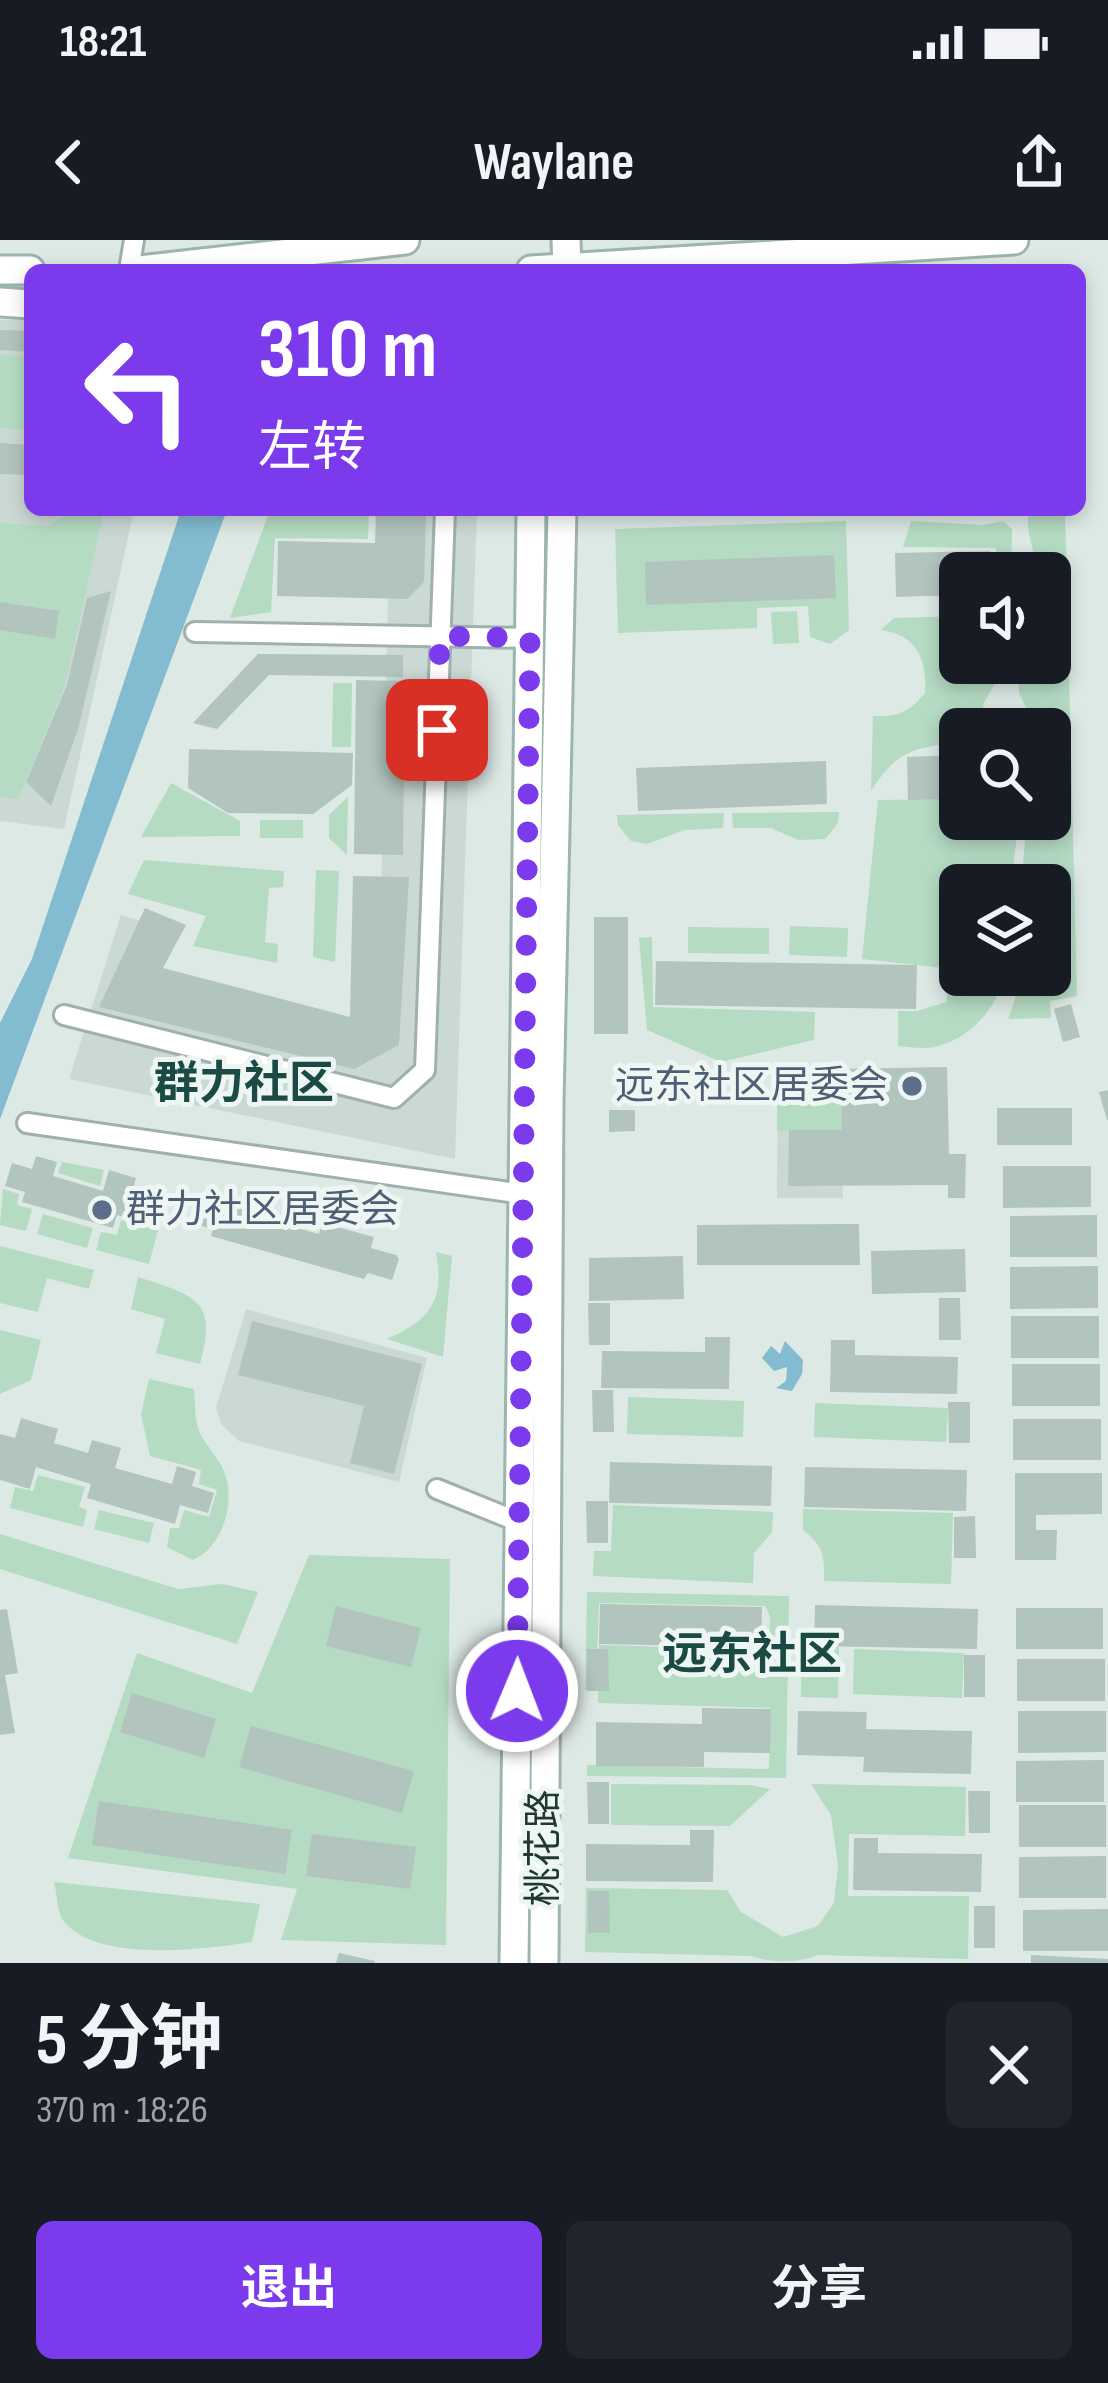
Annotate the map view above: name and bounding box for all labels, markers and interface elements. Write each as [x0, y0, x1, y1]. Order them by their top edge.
text: 18:21 [60, 15, 146, 70]
icon: back [36, 129, 102, 195]
icon: share [1006, 129, 1072, 195]
text: Waylane [474, 130, 634, 195]
text: 310 m [258, 300, 437, 401]
icon: left [60, 312, 216, 468]
text: 左转 [258, 416, 366, 481]
map controls [939, 552, 1071, 996]
button: sound [939, 552, 1071, 684]
pin [386, 679, 488, 781]
icon: arrive [404, 697, 470, 763]
button: search [939, 708, 1071, 840]
button: layers [939, 864, 1071, 996]
district label: 群力社区 [154, 1057, 334, 1112]
place label: 远东社区居委会 [615, 1063, 888, 1110]
marker: 远东社区居委会 [899, 1073, 925, 1099]
place label: 群力社区居委会 [126, 1187, 399, 1234]
marker: 群力社区居委会 [89, 1197, 115, 1223]
position arrow [454, 1628, 580, 1754]
district label: 远东社区 [662, 1628, 842, 1683]
street label: 桃花路 [521, 1789, 568, 1907]
text: 5 分钟 [36, 1998, 223, 2085]
button: close [946, 2002, 1072, 2128]
text: 370 m · 18:26 [36, 2087, 208, 2134]
button: 退出 [36, 2221, 542, 2359]
button: 分享 [566, 2221, 1072, 2359]

